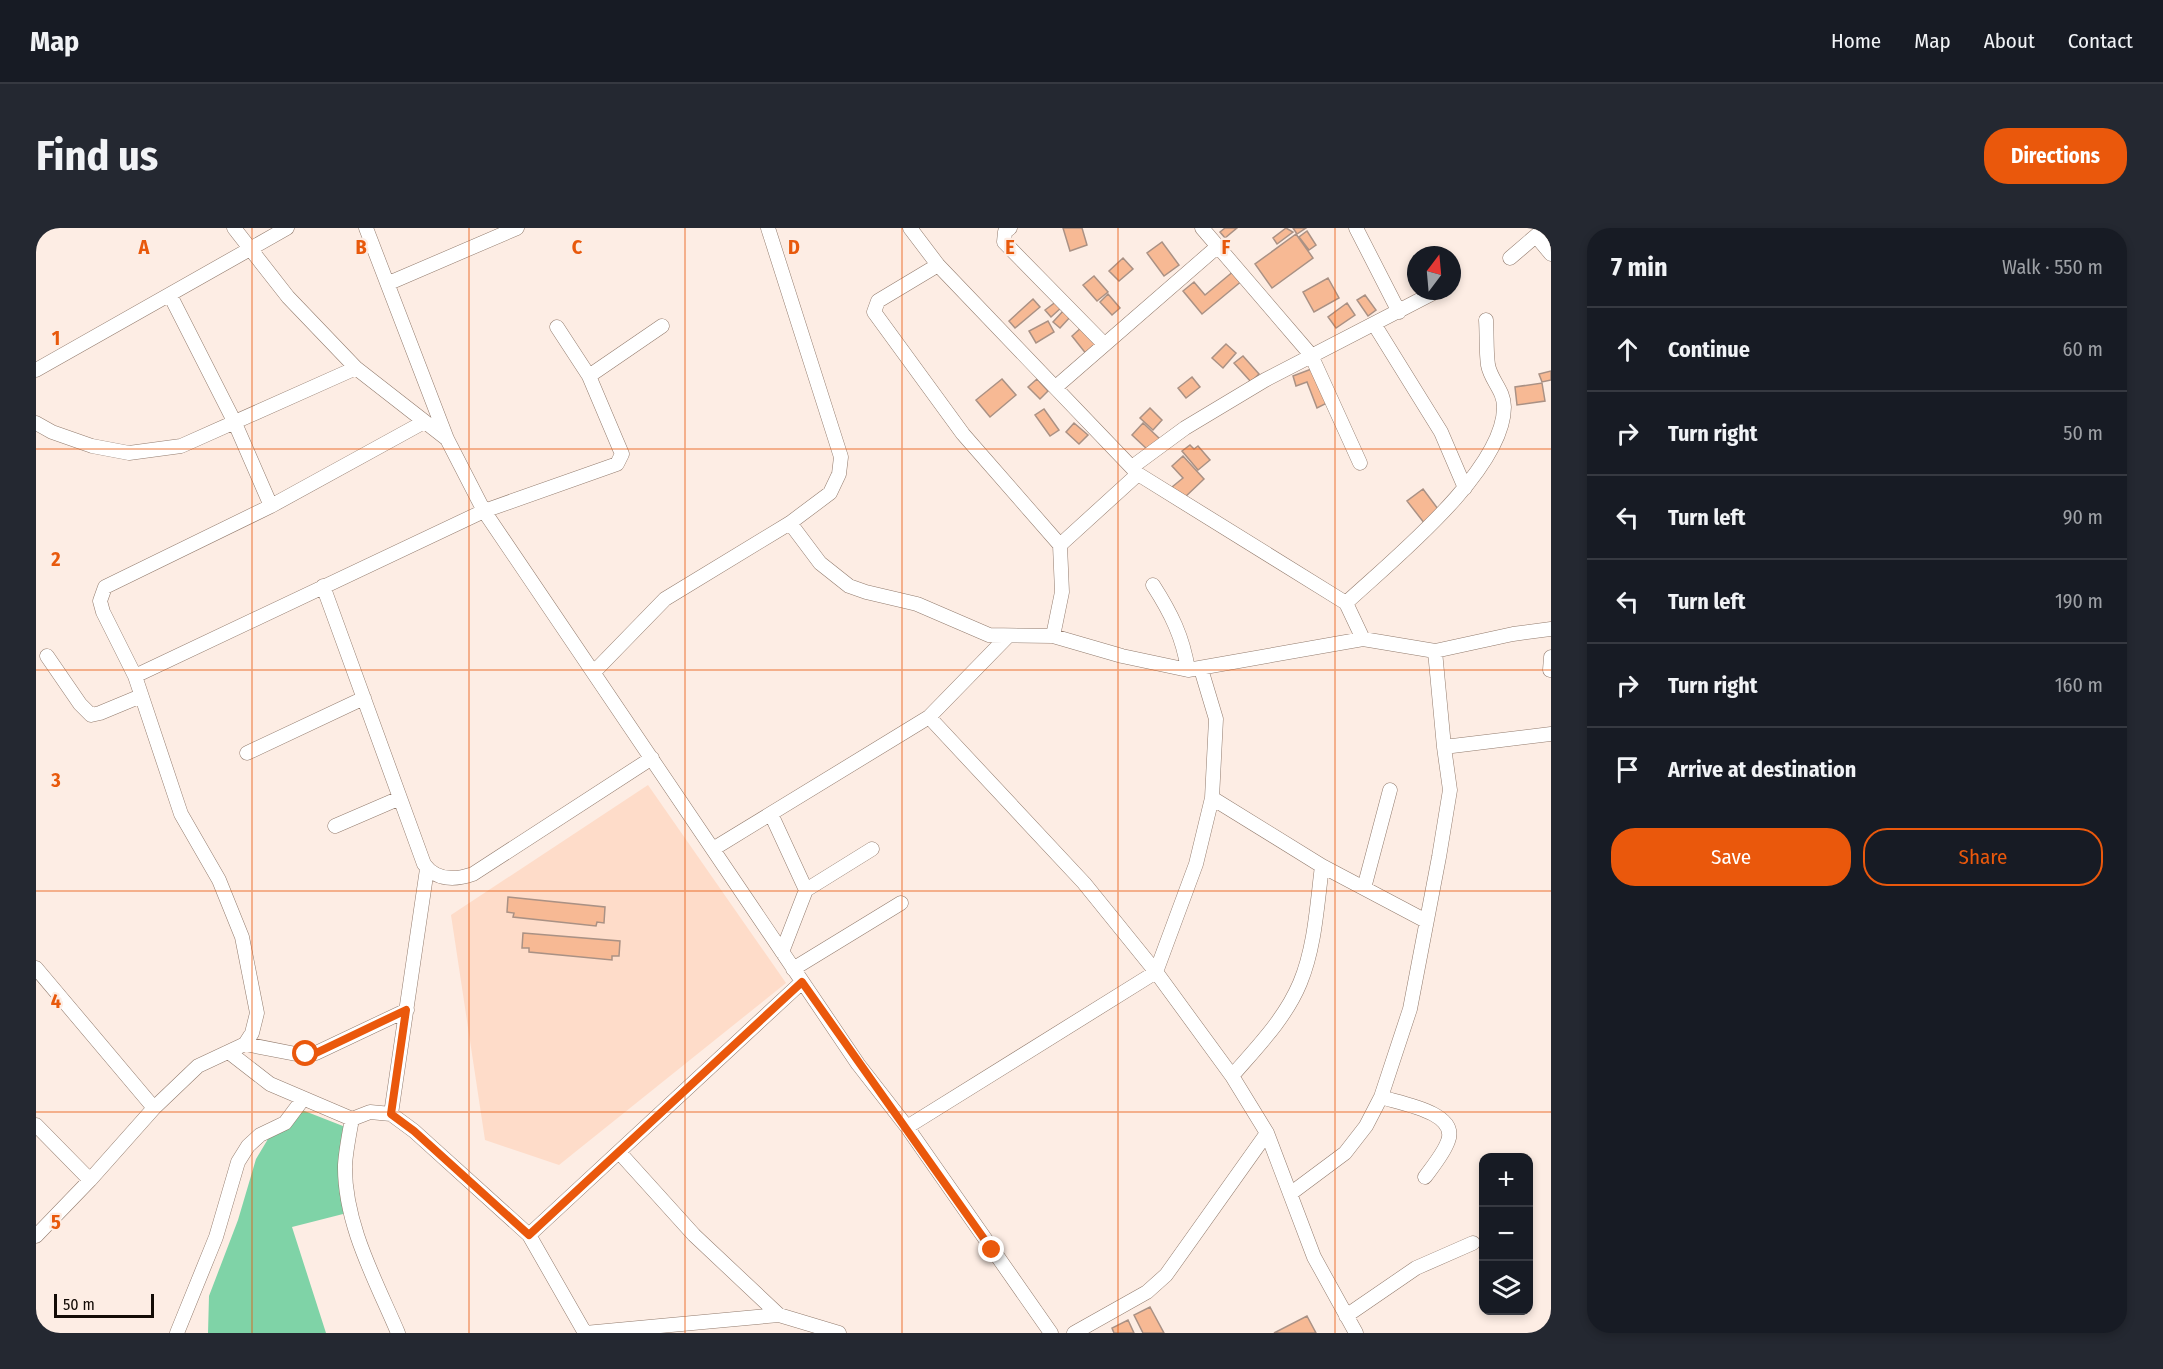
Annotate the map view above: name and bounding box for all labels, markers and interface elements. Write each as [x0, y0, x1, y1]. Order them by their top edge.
text: Map [30, 25, 79, 58]
text: Home [1831, 28, 1881, 54]
text: Map [1914, 28, 1951, 54]
text: About [1984, 28, 2035, 54]
text: Contact [2068, 28, 2133, 54]
button: Directions [1984, 128, 2127, 184]
text: Find us [36, 131, 158, 181]
text: A [138, 235, 151, 259]
text: B [355, 235, 367, 259]
text: C [572, 235, 583, 259]
text: D [788, 235, 800, 259]
text: E [1005, 235, 1015, 259]
text: F [1222, 235, 1231, 259]
north arrow [1407, 246, 1461, 300]
text: 7 min [1611, 252, 1668, 283]
text: Walk · 550 m [2002, 255, 2103, 279]
text: 1 [52, 326, 60, 350]
icon: ahead [1611, 333, 1644, 366]
text: Continue [1668, 336, 1750, 363]
text: 60 m [2063, 337, 2103, 361]
icon: right [1611, 417, 1644, 450]
text: Turn right [1668, 420, 1757, 447]
text: 50 m [2063, 421, 2103, 445]
icon: left [1611, 501, 1644, 534]
text: Turn left [1668, 504, 1746, 531]
text: 90 m [2063, 505, 2103, 529]
text: 2 [50, 547, 61, 571]
icon: left [1611, 585, 1644, 618]
text: Turn left [1668, 588, 1746, 615]
text: 190 m [2055, 589, 2103, 613]
icon: right [1611, 669, 1644, 702]
text: Turn right [1668, 672, 1757, 699]
text: 160 m [2055, 673, 2103, 697]
icon: arrive [1611, 753, 1644, 786]
text: Arrive at destination [1668, 756, 1856, 783]
text: 3 [50, 768, 61, 792]
button: Save [1611, 828, 1851, 886]
button: Share [1863, 828, 2103, 886]
text: 4 [51, 989, 61, 1013]
route start [292, 1040, 318, 1066]
map controls [1479, 1153, 1533, 1315]
button: + [1479, 1153, 1533, 1207]
button: − [1479, 1207, 1533, 1261]
text: 5 [51, 1210, 61, 1234]
route end [978, 1236, 1004, 1262]
button: layers [1479, 1261, 1533, 1315]
scale bar [54, 1291, 154, 1318]
text: 50 m [63, 1295, 95, 1314]

